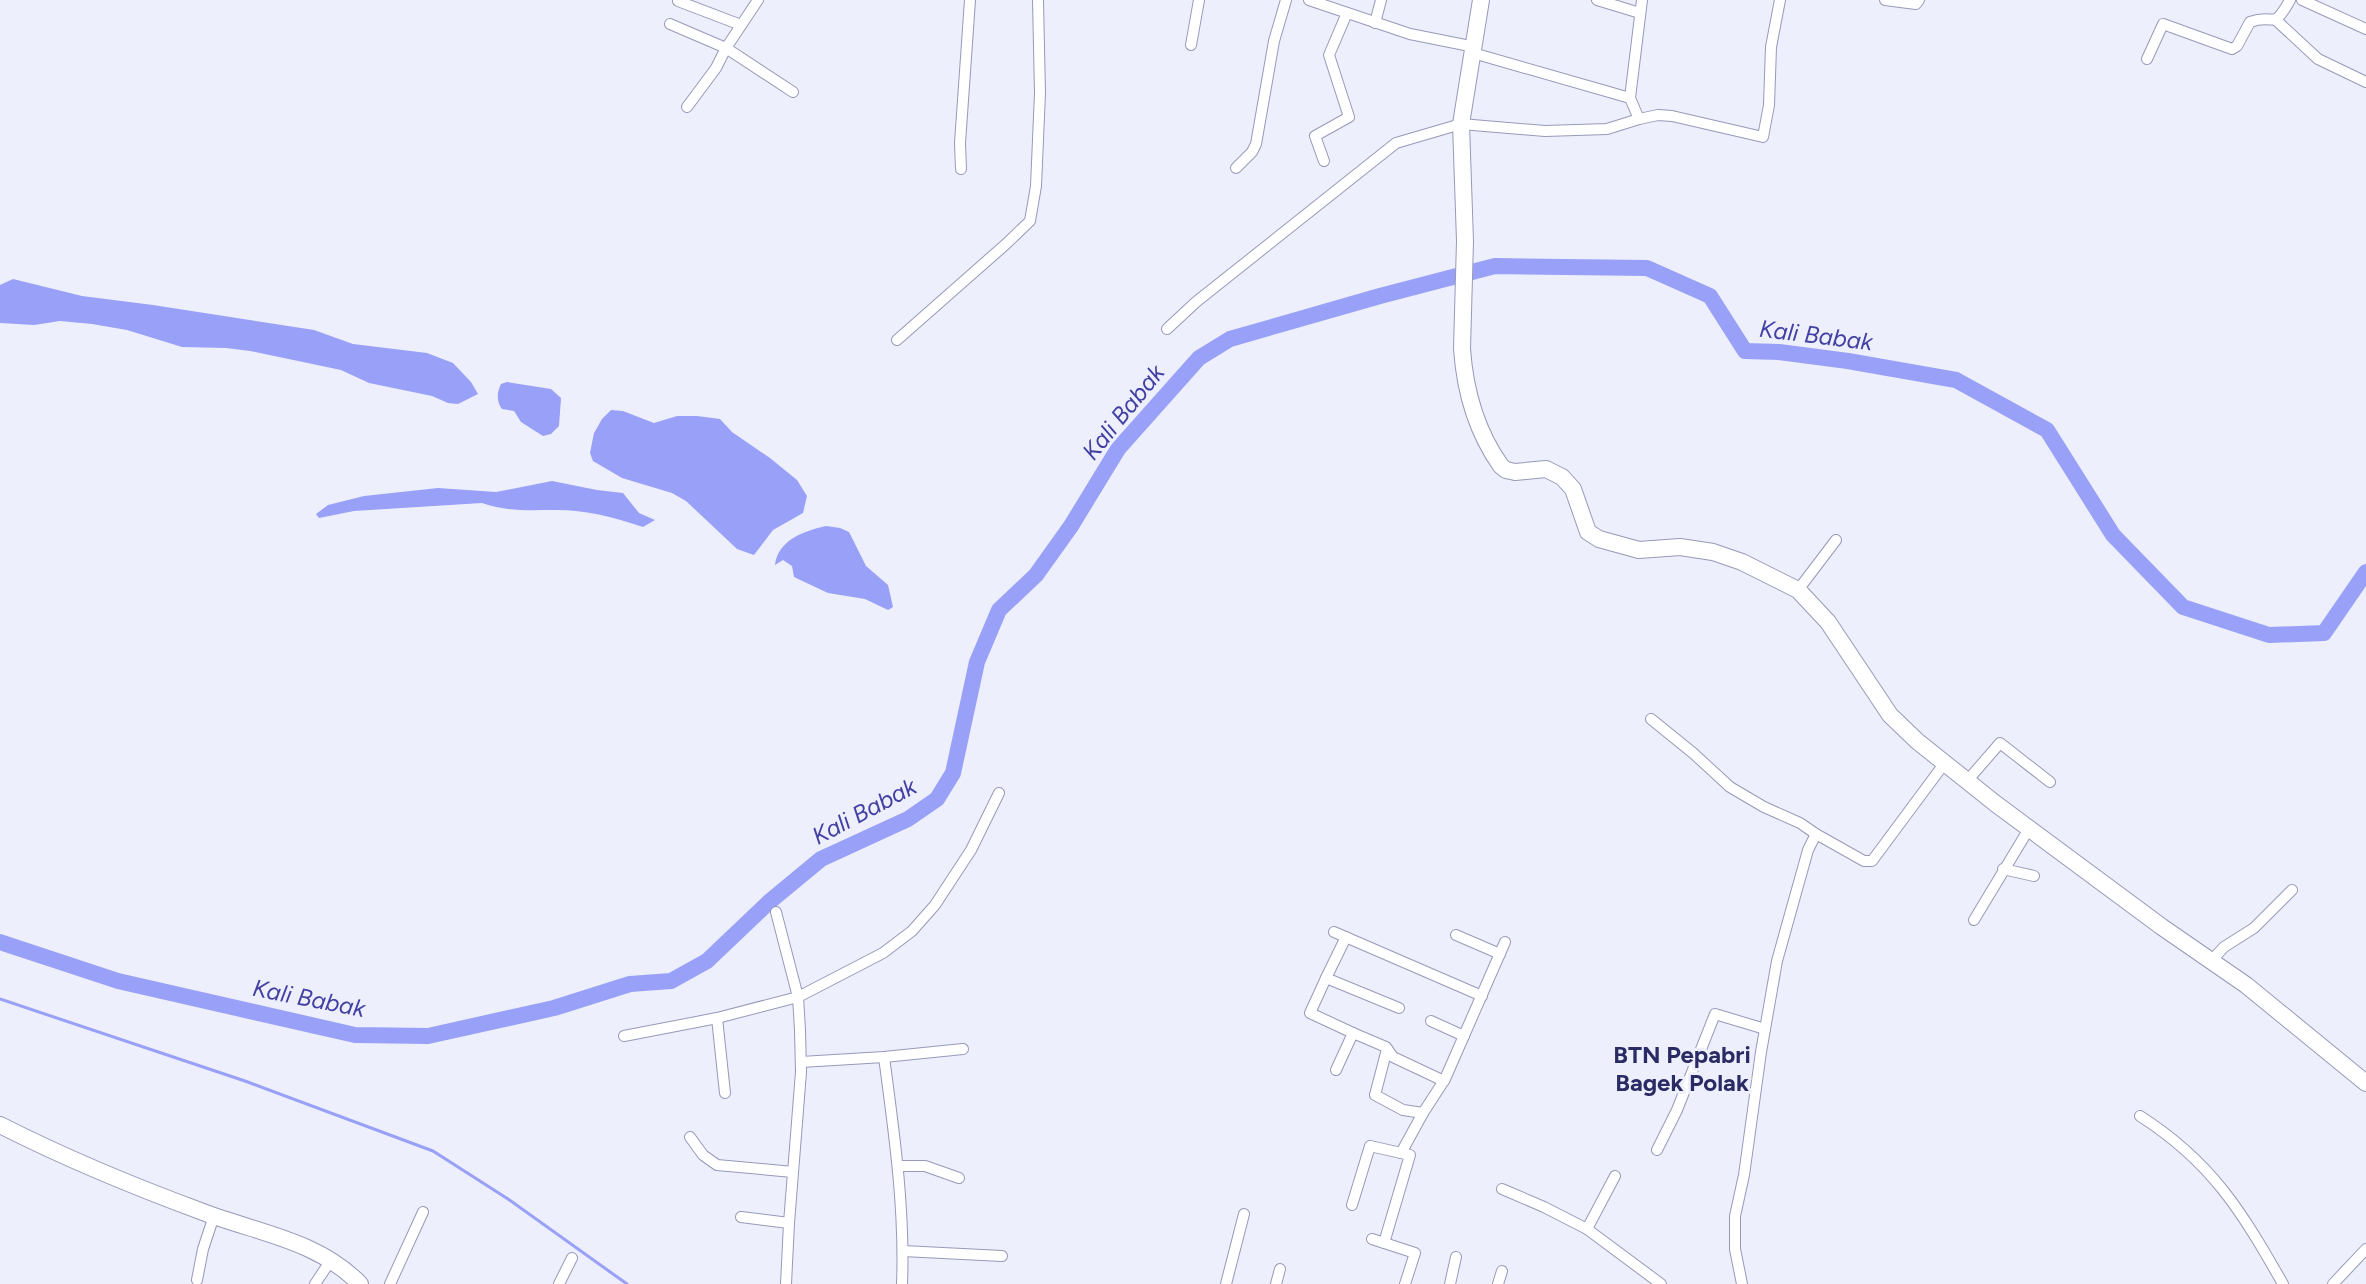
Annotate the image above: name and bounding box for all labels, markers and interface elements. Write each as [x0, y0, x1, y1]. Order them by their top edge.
water label: Kali Babak [1758, 314, 1876, 357]
water label: Kali Babak [1076, 358, 1171, 465]
water label: Kali Babak [807, 771, 922, 851]
water label: Kali Babak [250, 973, 369, 1023]
district label: BTN Pepabri Bagek Polak [1613, 1040, 1751, 1097]

